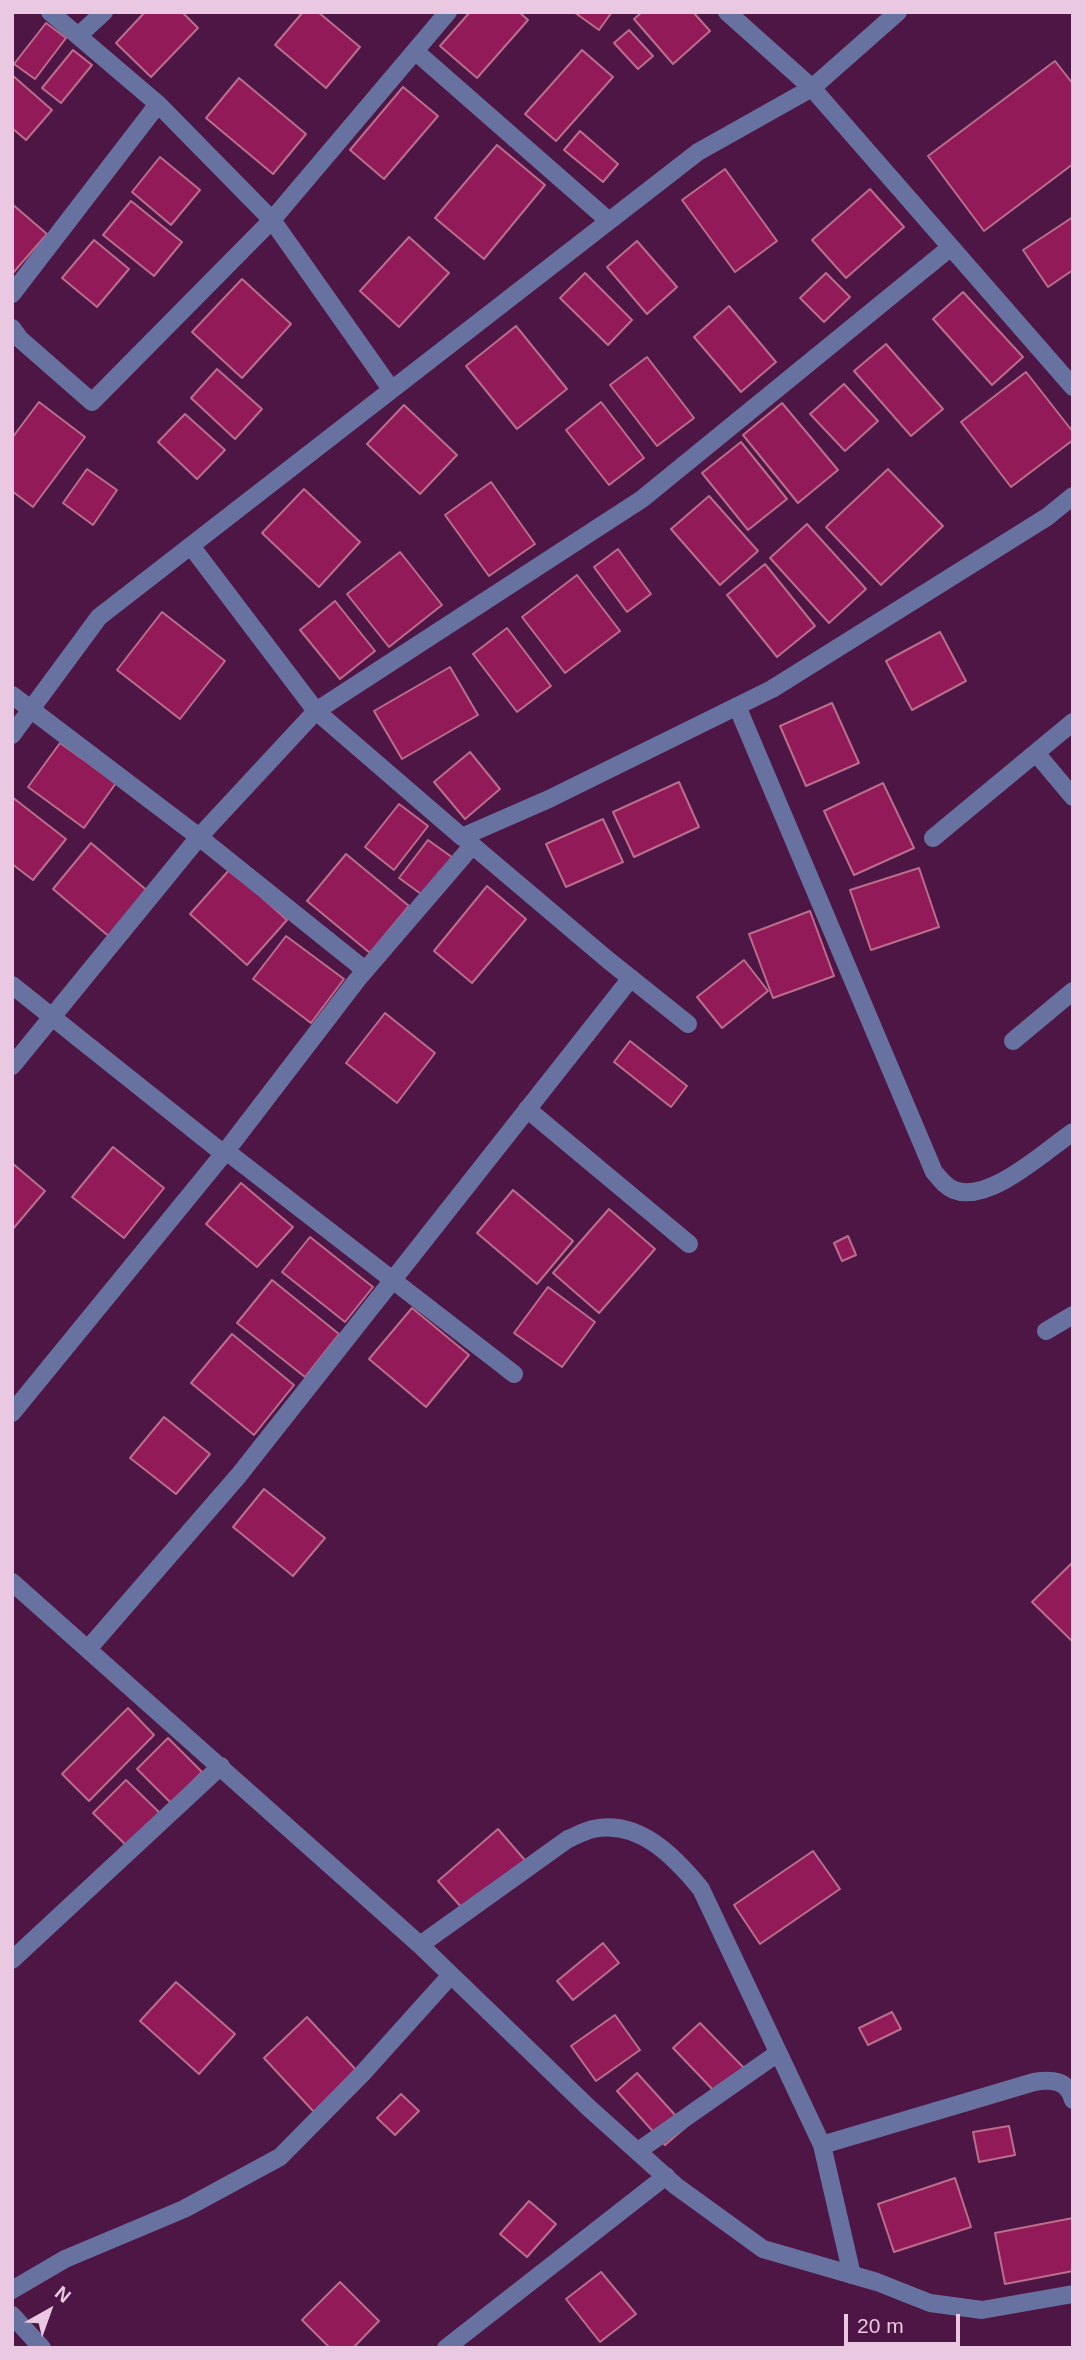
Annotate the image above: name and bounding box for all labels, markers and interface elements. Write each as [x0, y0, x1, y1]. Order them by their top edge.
north arrow [14, 2276, 84, 2346]
text: N [51, 2282, 75, 2307]
scale bar [847, 2300, 962, 2344]
text: 20 m [857, 2314, 904, 2337]

